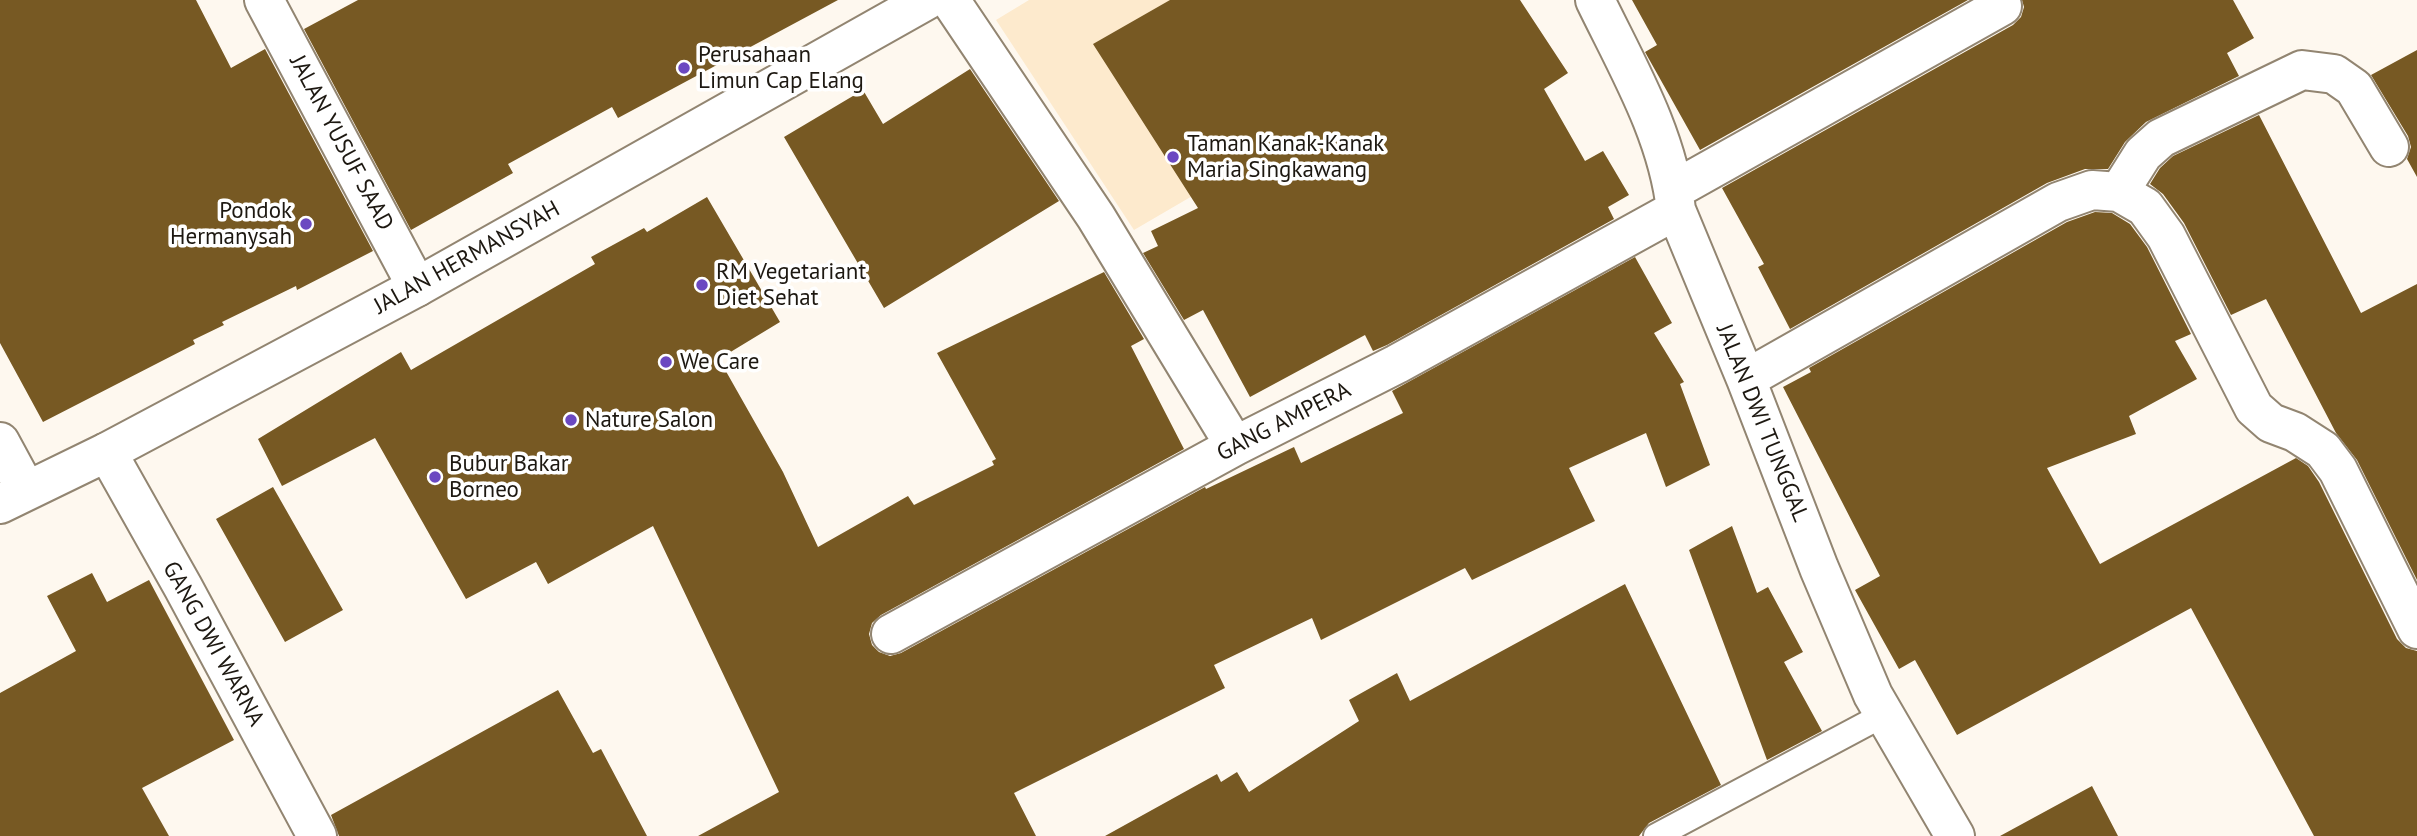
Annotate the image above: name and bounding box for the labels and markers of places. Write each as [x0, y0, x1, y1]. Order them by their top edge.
place label: Perusahaan Limun Cap Elang [698, 41, 864, 95]
marker: Perusahaan Limun Cap Elang [676, 60, 692, 76]
place label: Taman Kanak-Kanak Maria Singkawang [1187, 130, 1384, 184]
marker: Taman Kanak-Kanak Maria Singkawang [1165, 149, 1181, 165]
place label: Pondok Hermanysah [170, 197, 292, 251]
marker: Pondok Hermanysah [298, 216, 314, 232]
place label: RM Vegetariant Diet Sehat [716, 258, 866, 312]
marker: RM Vegetariant Diet Sehat [694, 277, 710, 293]
place label: We Care [680, 348, 760, 376]
marker: We Care [658, 354, 674, 370]
place label: Nature Salon [585, 406, 713, 434]
marker: Nature Salon [563, 412, 579, 428]
place label: Bubur Bakar Borneo [449, 450, 569, 504]
marker: Bubur Bakar Borneo [427, 469, 443, 485]

